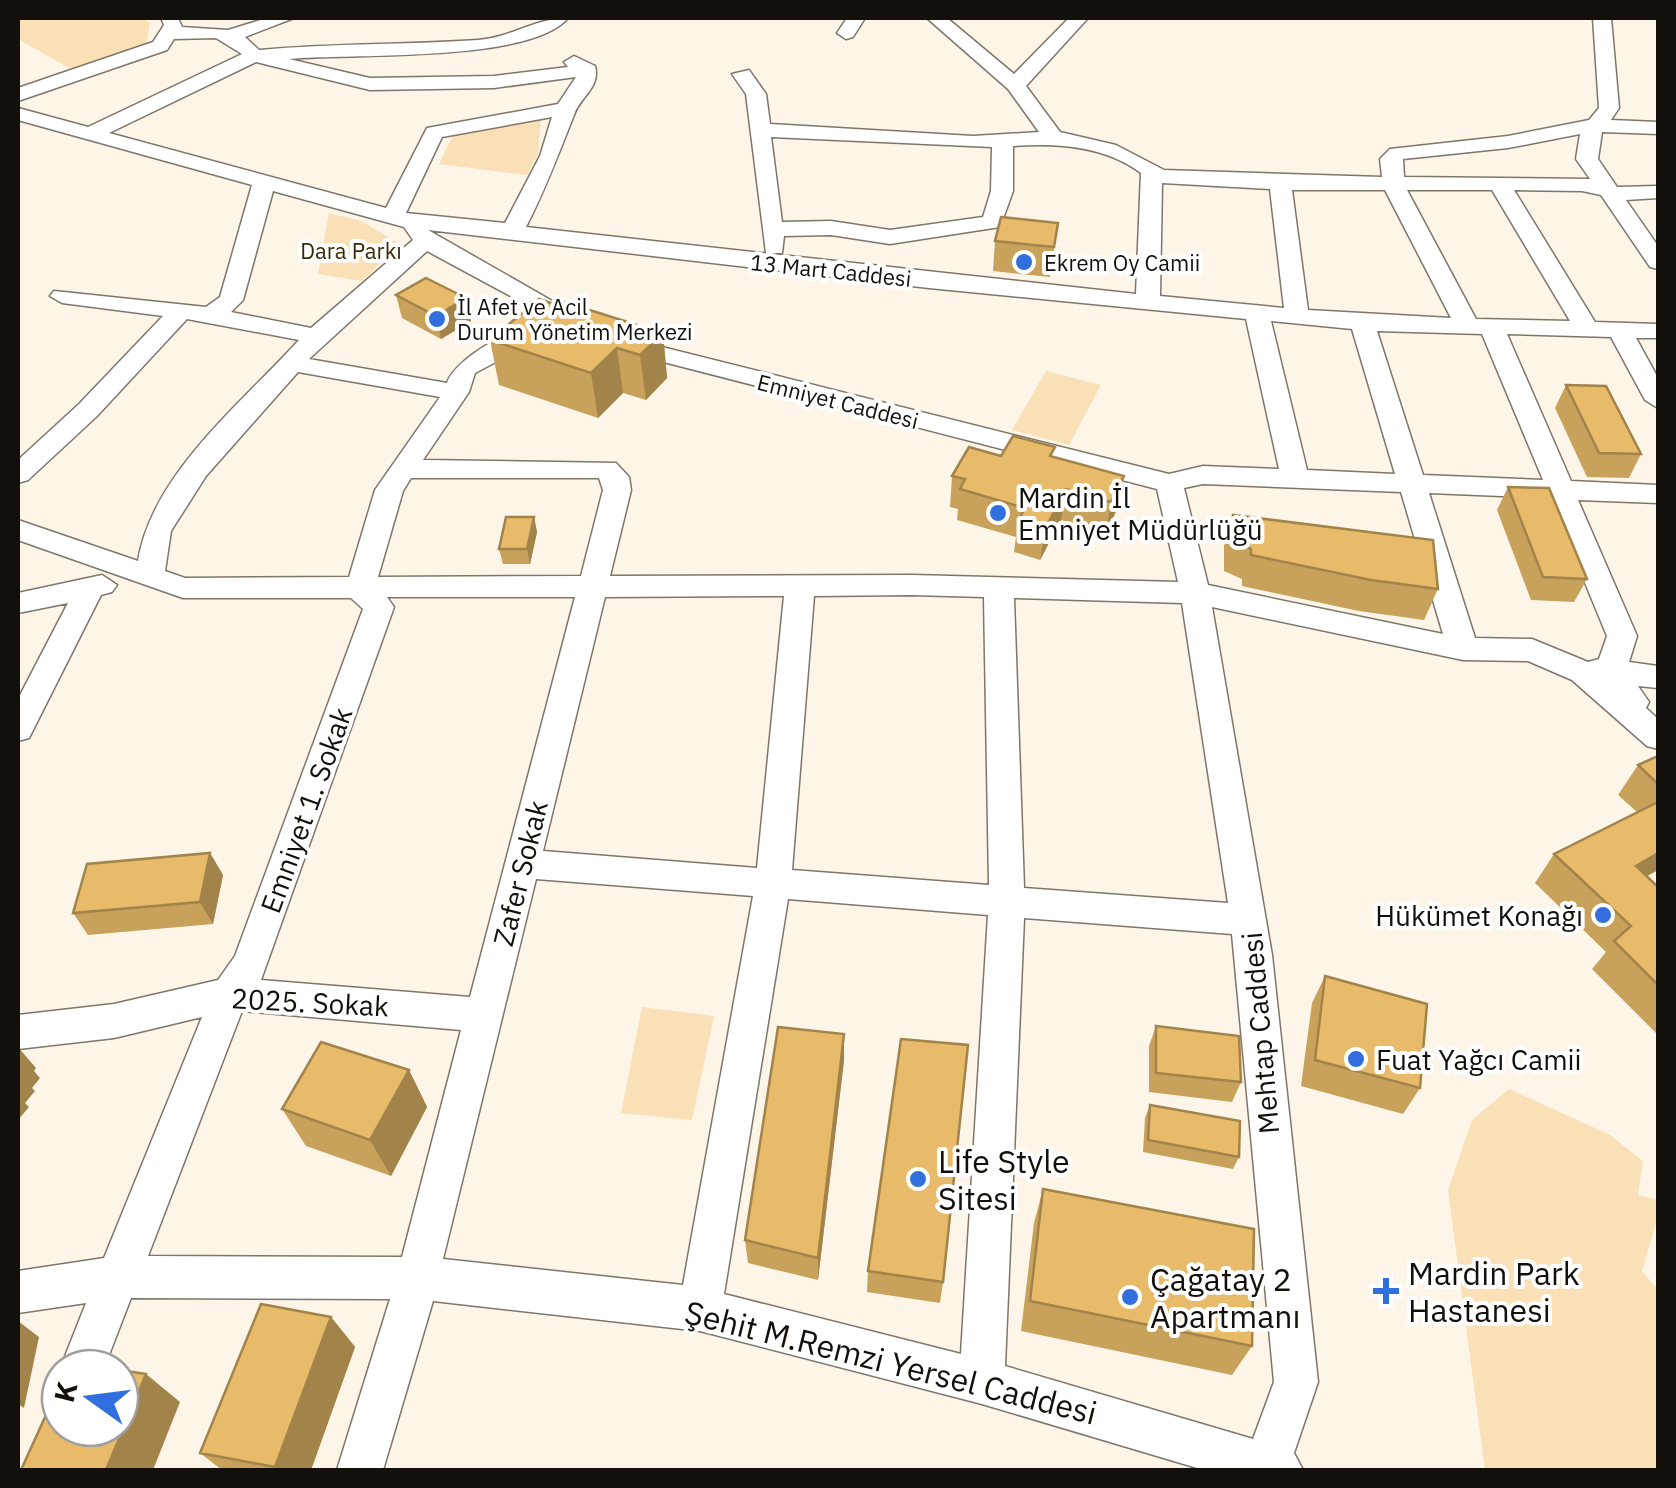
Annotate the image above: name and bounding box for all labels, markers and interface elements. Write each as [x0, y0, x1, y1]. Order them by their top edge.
park label: Dara Parkı [300, 236, 402, 265]
street label: 13 Mart Caddesi [749, 247, 913, 293]
place label: Ekrem Oy Camii [1044, 248, 1200, 277]
marker: Ekrem Oy Camii [1013, 251, 1035, 273]
place label: İl Afet ve Acil Durum Yönetim Merkezi [457, 292, 693, 346]
marker: İl Afet ve Acil Durum Yönetim Merkezi [426, 308, 448, 330]
street label: Emniyet Caddesi [754, 367, 922, 435]
place label: Mardin İl Emniyet Müdürlüğü [1018, 479, 1263, 548]
marker: Mardin İl Emniyet Müdürlüğü [987, 502, 1009, 524]
street label: Emniyet 1. Sokak [252, 702, 361, 918]
street label: Zafer Sokak [484, 796, 556, 950]
place label: Hükümet Konağı [1375, 897, 1583, 934]
marker: Hükümet Konağı [1592, 904, 1614, 926]
street label: Mehtap Caddesi [1233, 931, 1287, 1135]
street label: 2025. Sokak [230, 979, 390, 1025]
place label: Fuat Yağcı Camii [1376, 1041, 1582, 1078]
marker: Fuat Yağcı Camii [1345, 1048, 1367, 1070]
place label: Life Style Sitesi [938, 1140, 1069, 1219]
marker: Life Style Sitesi [907, 1168, 929, 1190]
place label: Mardin Park Hastanesi [1408, 1252, 1580, 1331]
place label: Çağatay 2 Apartmanı [1150, 1258, 1300, 1337]
marker: Mardin Park Hastanesi [1373, 1278, 1399, 1304]
marker: Çağatay 2 Apartmanı [1119, 1286, 1141, 1308]
street label: Şehit M.Remzi Yersel Caddesi [681, 1290, 1101, 1434]
north arrow [40, 1348, 140, 1448]
text: K [45, 1377, 86, 1406]

